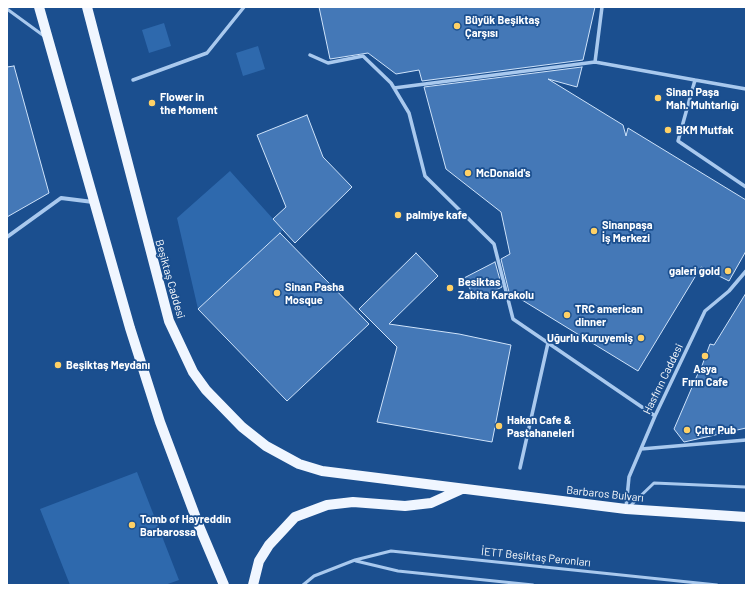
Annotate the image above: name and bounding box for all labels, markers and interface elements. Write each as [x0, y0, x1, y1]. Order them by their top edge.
place label: Büyük Beşiktaş Çarşısı [465, 13, 540, 39]
marker: Büyük Beşiktaş Çarşısı [452, 21, 462, 31]
place label: Sinan Paşa Mah. Muhtarlığı [666, 85, 739, 111]
place label: Flower in the Moment [160, 90, 218, 116]
marker: Sinan Paşa Mah. Muhtarlığı [653, 93, 663, 103]
marker: Flower in the Moment [147, 98, 157, 108]
place label: BKM Mutfak [676, 123, 734, 137]
marker: BKM Mutfak [663, 125, 673, 135]
place label: McDonald's [476, 166, 531, 180]
marker: McDonald's [463, 168, 473, 178]
place label: palmiye kafe [406, 208, 467, 222]
marker: palmiye kafe [393, 210, 403, 220]
place label: Sinanpaşa İş Merkezi [602, 218, 653, 244]
marker: Sinanpaşa İş Merkezi [589, 226, 599, 236]
street label: Beşiktaş Caddesi [152, 238, 188, 320]
place label: galeri gold [669, 264, 720, 278]
marker: galeri gold [723, 266, 733, 276]
place label: Besiktas Zabita Karakolu [458, 275, 534, 301]
place label: Sinan Pasha Mosque [285, 280, 344, 306]
marker: Besiktas Zabita Karakolu [445, 283, 455, 293]
marker: Sinan Pasha Mosque [272, 288, 282, 298]
place label: TRC american dinner [575, 302, 643, 328]
marker: TRC american dinner [562, 310, 572, 320]
place label: Uğurlu Kuruyemiş [547, 331, 633, 345]
marker: Uğurlu Kuruyemiş [636, 333, 646, 343]
street label: Hasfırın Caddesi [640, 342, 686, 416]
marker: Asya Fırın Cafe [700, 351, 710, 361]
place label: Beşiktaş Meydanı [66, 358, 150, 372]
marker: Beşiktaş Meydanı [53, 360, 63, 370]
place label: Asya Fırın Cafe [682, 362, 728, 388]
place label: Hakan Cafe & Pastahaneleri [507, 413, 574, 439]
marker: Hakan Cafe & Pastahaneleri [494, 421, 504, 431]
place label: Çıtır Pub [695, 423, 736, 437]
marker: Çıtır Pub [682, 425, 692, 435]
street label: Barbaros Bulvarı [566, 483, 644, 505]
place label: Tomb of Hayreddin Barbarossa [140, 512, 231, 538]
marker: Tomb of Hayreddin Barbarossa [127, 520, 137, 530]
street label: İETT Beşiktaş Peronları [481, 545, 591, 569]

